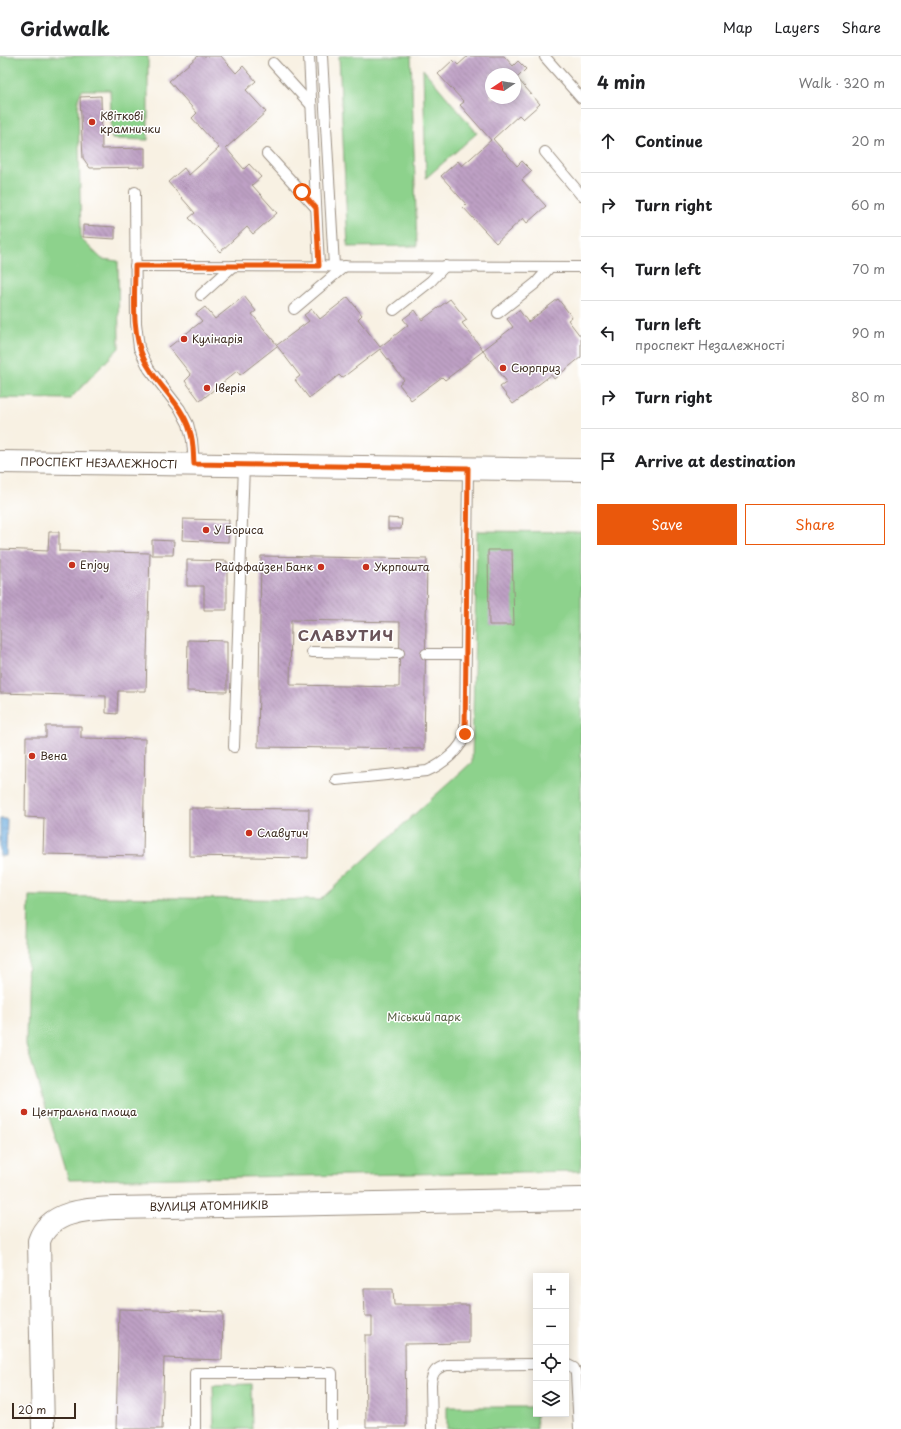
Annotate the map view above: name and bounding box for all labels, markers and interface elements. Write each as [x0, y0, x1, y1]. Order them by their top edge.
text: Gridwalk [20, 14, 110, 42]
text: Map [723, 17, 753, 38]
text: Layers [775, 17, 820, 38]
text: Share [842, 17, 881, 38]
north arrow [485, 68, 521, 104]
text: 4 min [597, 69, 645, 95]
text: Walk · 320 m [799, 73, 885, 92]
place label: Квіткові крамнички [100, 107, 161, 137]
marker: Квіткові крамнички [87, 117, 97, 127]
text: Continue [635, 129, 703, 152]
icon: ahead [597, 130, 619, 152]
text: 20 m [851, 131, 885, 150]
route start [293, 183, 311, 201]
text: Turn right [635, 193, 712, 216]
icon: right [597, 194, 619, 216]
text: 60 m [851, 195, 885, 214]
text: Turn left [635, 257, 701, 280]
icon: left [597, 258, 619, 280]
text: 70 m [852, 259, 885, 278]
text: Turn left [635, 312, 701, 335]
icon: left [597, 322, 619, 344]
text: 90 m [852, 323, 885, 342]
place label: Кулінарія [192, 330, 243, 347]
marker: Кулінарія [179, 334, 189, 344]
text: проспект Незалежності [635, 335, 785, 354]
place label: Сюрприз [511, 359, 561, 376]
marker: Сюрприз [498, 363, 508, 373]
place label: Іверія [215, 379, 246, 396]
marker: Іверія [202, 383, 212, 393]
text: Turn right [635, 385, 712, 408]
icon: right [597, 386, 619, 408]
text: 80 m [851, 387, 885, 406]
text: Arrive at destination [635, 449, 796, 472]
icon: arrive [597, 450, 619, 472]
street label: ПРОСПЕКТ НЕЗАЛЕЖНОСТІ [20, 453, 178, 472]
button: Save [597, 504, 737, 545]
button: Share [745, 504, 885, 545]
place label: У Бориса [214, 521, 264, 538]
marker: У Бориса [201, 525, 211, 535]
place label: Enjoy [80, 556, 110, 573]
place label: Райффайзен Банк [215, 558, 313, 575]
place label: Укрпошта [374, 558, 430, 575]
marker: Enjoy [67, 560, 77, 570]
marker: Райффайзен Банк [316, 562, 326, 572]
marker: Укрпошта [361, 562, 371, 572]
district label: СЛАВУТИЧ [298, 623, 394, 646]
route end [456, 725, 474, 743]
place label: Вена [40, 747, 67, 764]
marker: Вена [27, 751, 37, 761]
place label: Славутич [257, 824, 308, 841]
marker: Славутич [244, 828, 254, 838]
park label: Міський парк [387, 1008, 461, 1025]
place label: Центральна площа [32, 1103, 137, 1120]
marker: Центральна площа [19, 1107, 29, 1117]
street label: ВУЛИЦЯ АТОМНИКІВ [150, 1196, 268, 1215]
map controls [533, 1273, 569, 1417]
button: + [533, 1273, 569, 1309]
button: − [533, 1309, 569, 1345]
button: locate [533, 1345, 569, 1381]
button: layers [533, 1381, 569, 1417]
scale bar [12, 1401, 76, 1420]
text: 20 m [18, 1401, 46, 1418]

